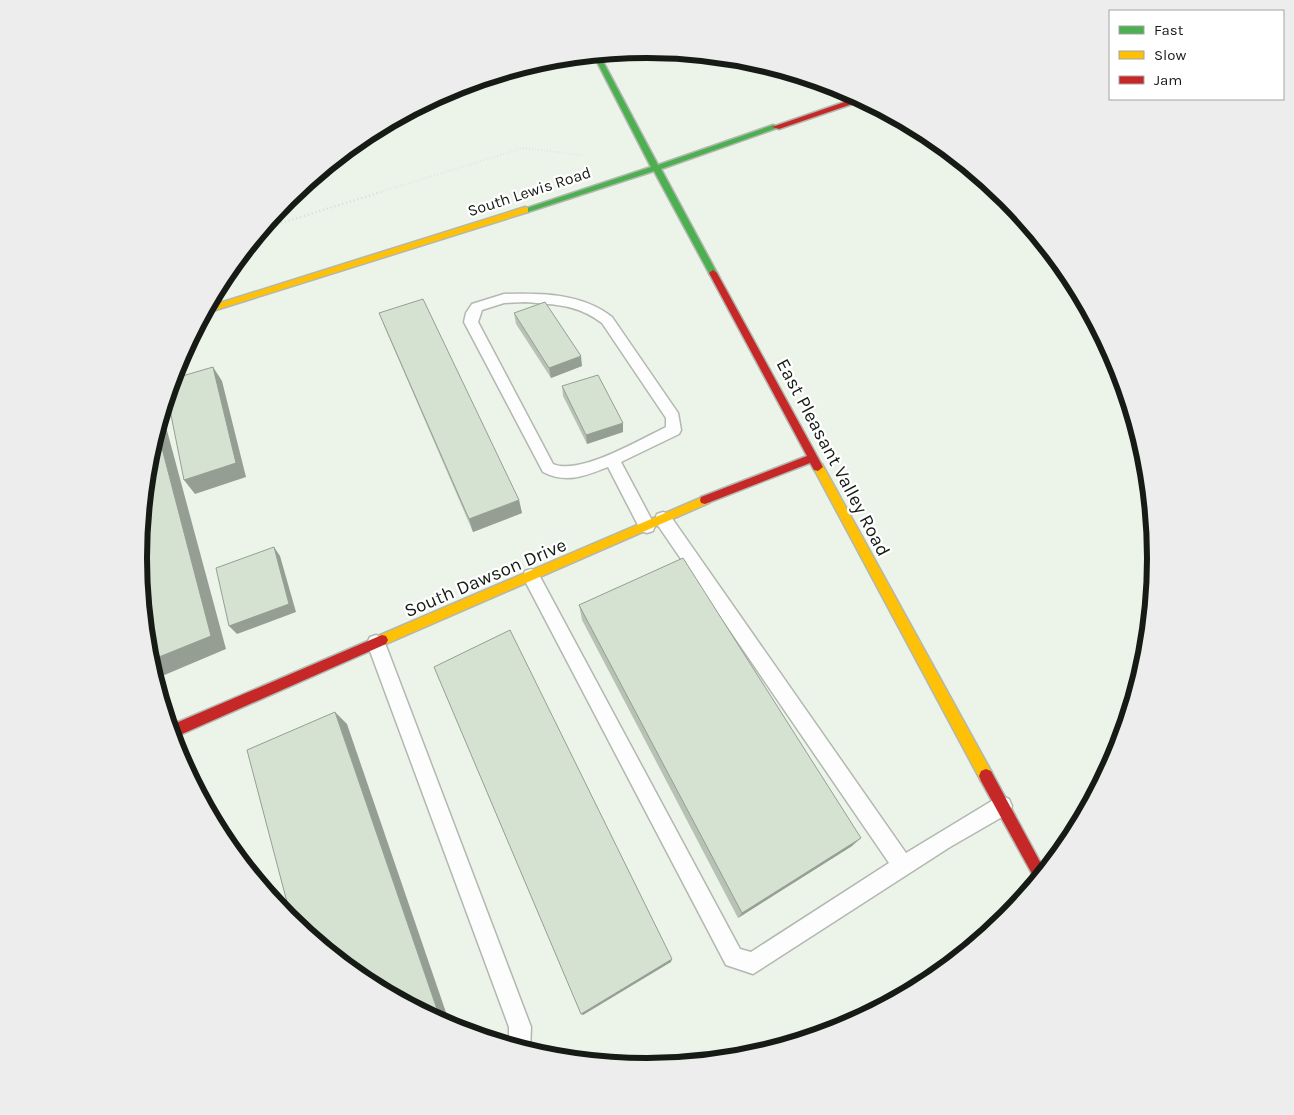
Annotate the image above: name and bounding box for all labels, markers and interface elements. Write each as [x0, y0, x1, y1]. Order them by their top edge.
legend [1109, 10, 1284, 100]
text: Fast [1154, 21, 1184, 39]
text: Slow [1154, 46, 1186, 64]
text: Jam [1154, 71, 1182, 89]
street label: South Lewis Road [465, 163, 593, 220]
street label: East Pleasant Valley Road [772, 355, 895, 560]
street label: South Dawson Drive [401, 534, 570, 622]

